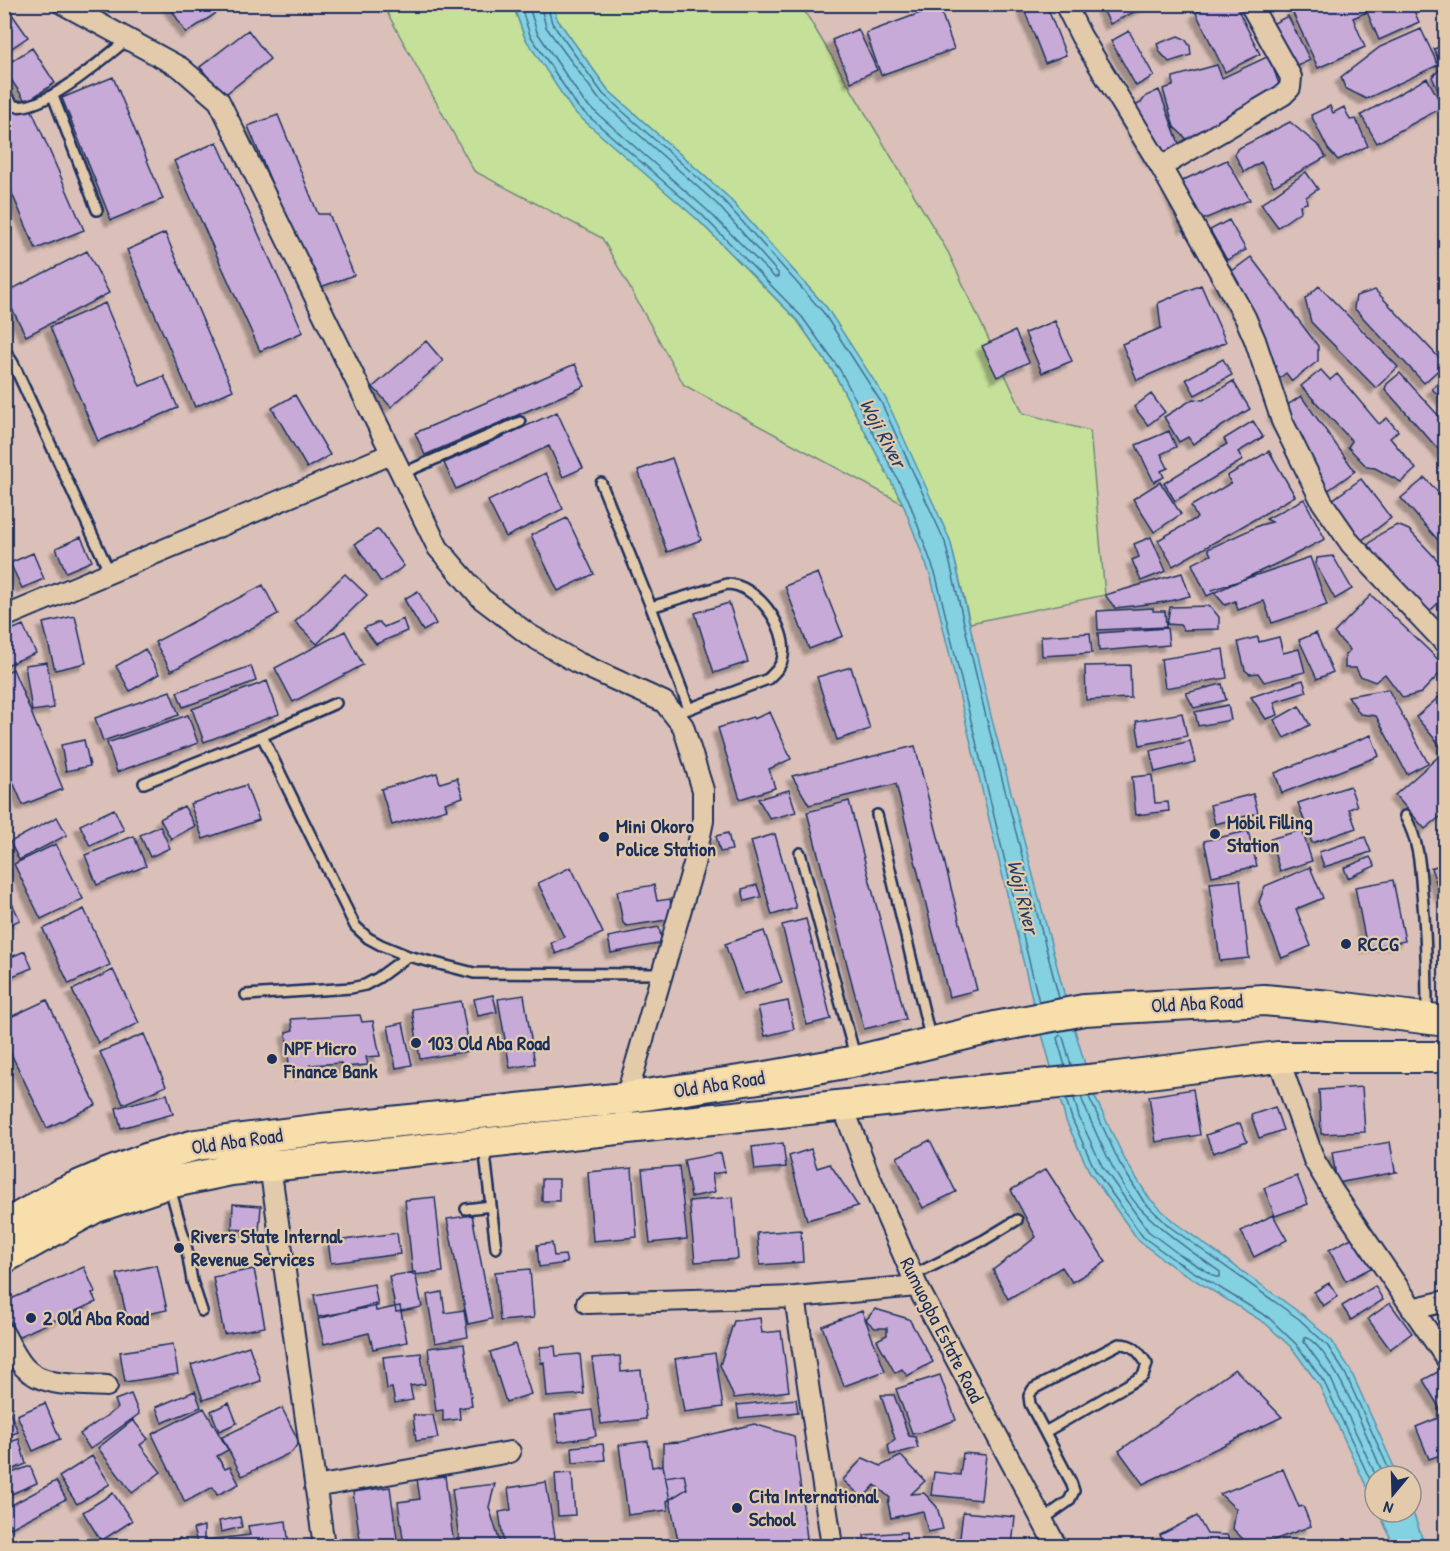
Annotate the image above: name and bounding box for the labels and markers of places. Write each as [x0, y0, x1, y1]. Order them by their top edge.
place label: Mobil Filling Station [1227, 808, 1313, 858]
place label: Mini Okoro Police Station [616, 812, 716, 862]
marker: Mobil Filling Station [1208, 827, 1222, 841]
marker: Mini Okoro Police Station [597, 830, 611, 844]
place label: RCCG [1358, 930, 1399, 957]
marker: RCCG [1339, 937, 1353, 951]
place label: 103 Old Aba Road [428, 1029, 550, 1056]
place label: NPF Micro Finance Bank [283, 1034, 378, 1084]
marker: 103 Old Aba Road [409, 1036, 423, 1050]
marker: NPF Micro Finance Bank [265, 1052, 279, 1066]
place label: Rivers State Internal Revenue Services [191, 1222, 343, 1272]
marker: Rivers State Internal Revenue Services [172, 1241, 186, 1255]
place label: 2 Old Aba Road [43, 1304, 149, 1331]
marker: 2 Old Aba Road [24, 1311, 38, 1325]
place label: Cita International School [749, 1482, 879, 1532]
marker: Cita International School [730, 1501, 744, 1515]

